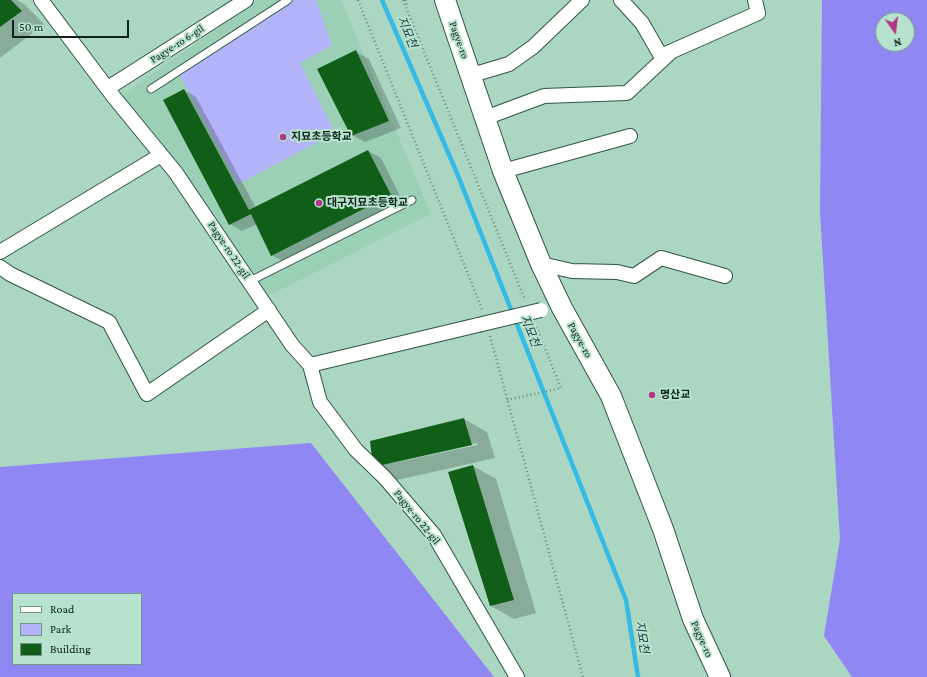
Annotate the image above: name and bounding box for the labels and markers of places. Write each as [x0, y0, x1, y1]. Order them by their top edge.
place label: 지묘초등학교 [291, 130, 352, 144]
marker: 지묘초등학교 [278, 132, 288, 142]
place label: 대구지묘초등학교 [327, 196, 408, 210]
marker: 대구지묘초등학교 [314, 198, 324, 208]
place label: 명산교 [660, 388, 690, 402]
marker: 명산교 [647, 390, 657, 400]

